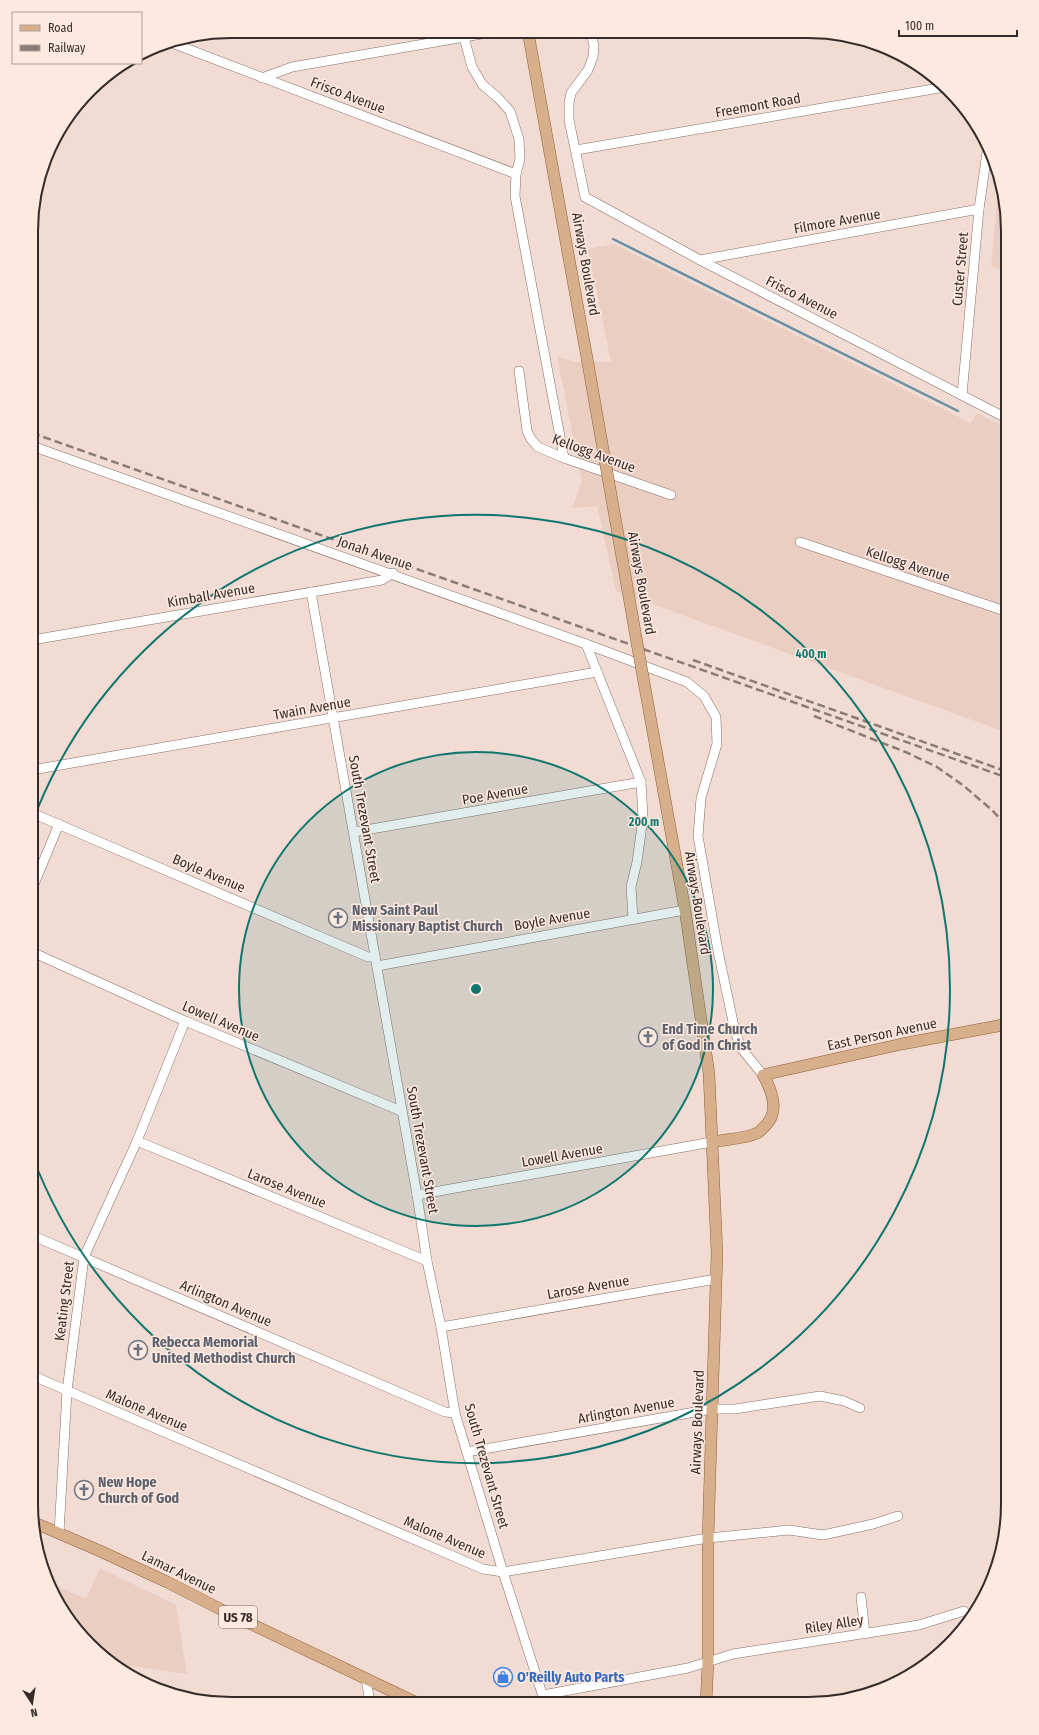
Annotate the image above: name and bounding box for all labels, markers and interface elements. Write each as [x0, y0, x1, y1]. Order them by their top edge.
legend [12, 12, 142, 64]
scale bar [899, 12, 1017, 38]
text: 100 m [905, 19, 934, 33]
text: Road [48, 21, 73, 35]
text: Railway [48, 41, 86, 55]
street label: Frisco Avenue [308, 73, 388, 117]
street label: Freemont Road [714, 90, 802, 121]
street label: Filmore Avenue [792, 205, 882, 237]
street label: Airways Boulevard [568, 211, 603, 317]
street label: Custer Street [949, 231, 972, 307]
street label: Frisco Avenue [763, 272, 841, 323]
street label: Kellogg Avenue [550, 431, 638, 476]
street label: Airways Boulevard [624, 530, 659, 636]
street label: Jonah Avenue [335, 533, 415, 574]
street label: Kellogg Avenue [864, 543, 952, 586]
street label: Kimball Avenue [166, 579, 256, 612]
text: 400 m [796, 647, 826, 661]
street label: Twain Avenue [272, 693, 352, 724]
street label: South Trezevant Street [345, 754, 384, 885]
street label: Poe Avenue [461, 780, 529, 809]
text: 200 m [628, 815, 659, 829]
street label: Airways Boulevard [681, 850, 714, 956]
street label: Boyle Avenue [170, 851, 248, 896]
place label: New Saint Paul Missionary Baptist Church [352, 902, 503, 935]
street label: Boyle Avenue [513, 904, 592, 935]
church icon: New Saint Paul Missionary Baptist Church [327, 907, 349, 929]
centre of rings [469, 982, 483, 996]
street label: Lowell Avenue [180, 998, 262, 1045]
street label: East Person Avenue [826, 1015, 939, 1054]
place label: End Time Church of God in Christ [662, 1021, 758, 1054]
church icon: End Time Church of God in Christ [637, 1026, 659, 1048]
street label: South Trezevant Street [403, 1085, 442, 1216]
street label: Lowell Avenue [520, 1140, 604, 1171]
street label: Larose Avenue [245, 1165, 329, 1212]
street label: Keating Street [51, 1260, 78, 1342]
street label: Larose Avenue [546, 1272, 631, 1303]
street label: Arlington Avenue [177, 1277, 274, 1330]
place label: Rebecca Memorial United Methodist Church [152, 1334, 296, 1367]
church icon: Rebecca Memorial United Methodist Church [127, 1339, 149, 1361]
street label: Airways Boulevard [687, 1369, 708, 1475]
street label: Malone Avenue [103, 1386, 190, 1435]
street label: Arlington Avenue [576, 1394, 676, 1427]
street label: South Trezevant Street [461, 1402, 513, 1531]
place label: New Hope Church of God [98, 1474, 179, 1507]
church icon: New Hope Church of God [73, 1479, 95, 1501]
street label: Malone Avenue [401, 1513, 488, 1562]
street label: Lamar Avenue [139, 1547, 219, 1598]
road number: US 78 [219, 1606, 257, 1628]
street label: Riley Alley [804, 1611, 865, 1638]
shop icon: O'Reilly Auto Parts [492, 1666, 514, 1688]
place label: O'Reilly Auto Parts [517, 1669, 624, 1686]
north arrow [12, 1683, 52, 1723]
text: N [29, 1705, 39, 1719]

